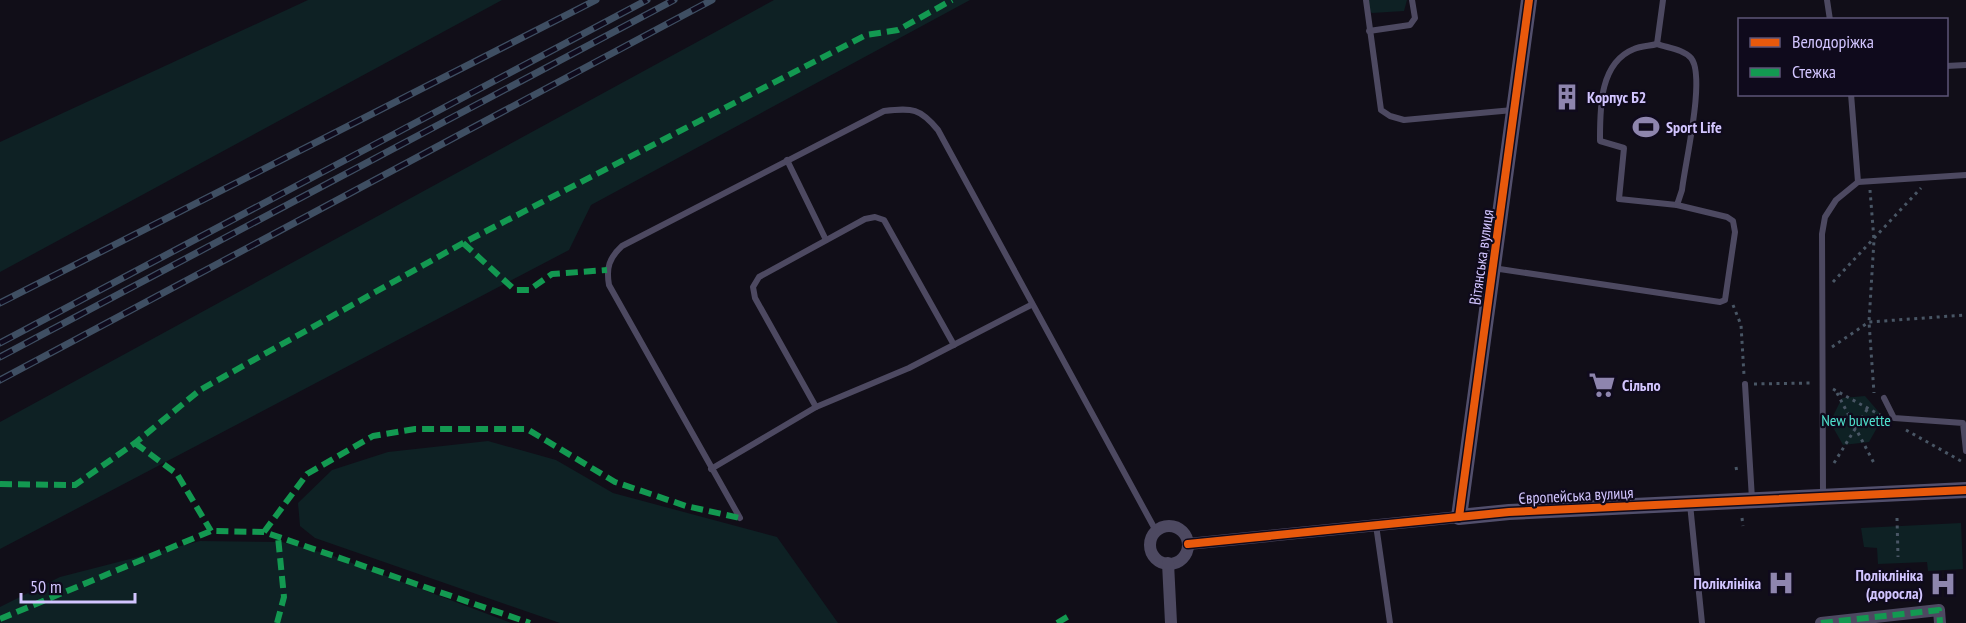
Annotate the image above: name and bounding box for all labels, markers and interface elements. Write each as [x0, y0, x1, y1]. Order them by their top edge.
legend [1738, 18, 1948, 96]
text: Велодоріжка [1792, 30, 1874, 53]
text: Стежка [1792, 60, 1836, 83]
building icon: Корпус Б2 [1552, 82, 1582, 112]
place label: Корпус Б2 [1587, 87, 1647, 107]
sports icon: Sport Life [1631, 112, 1661, 142]
place label: Sport Life [1666, 117, 1722, 137]
street label: Вітянська вулиця [1464, 208, 1498, 306]
supermarket icon: Сільпо [1587, 370, 1617, 400]
place label: Сільпо [1622, 375, 1661, 395]
park label: New buvette [1821, 410, 1891, 430]
street label: Європейська вулиця [1518, 482, 1634, 508]
place label: Поліклініка (доросла) [1855, 565, 1923, 603]
scale bar [21, 566, 135, 604]
hospital icon: Поліклініка [1766, 568, 1796, 598]
hospital icon: Поліклініка (доросла) [1928, 569, 1958, 599]
place label: Поліклініка [1693, 573, 1761, 593]
text: 50 m [30, 575, 62, 598]

